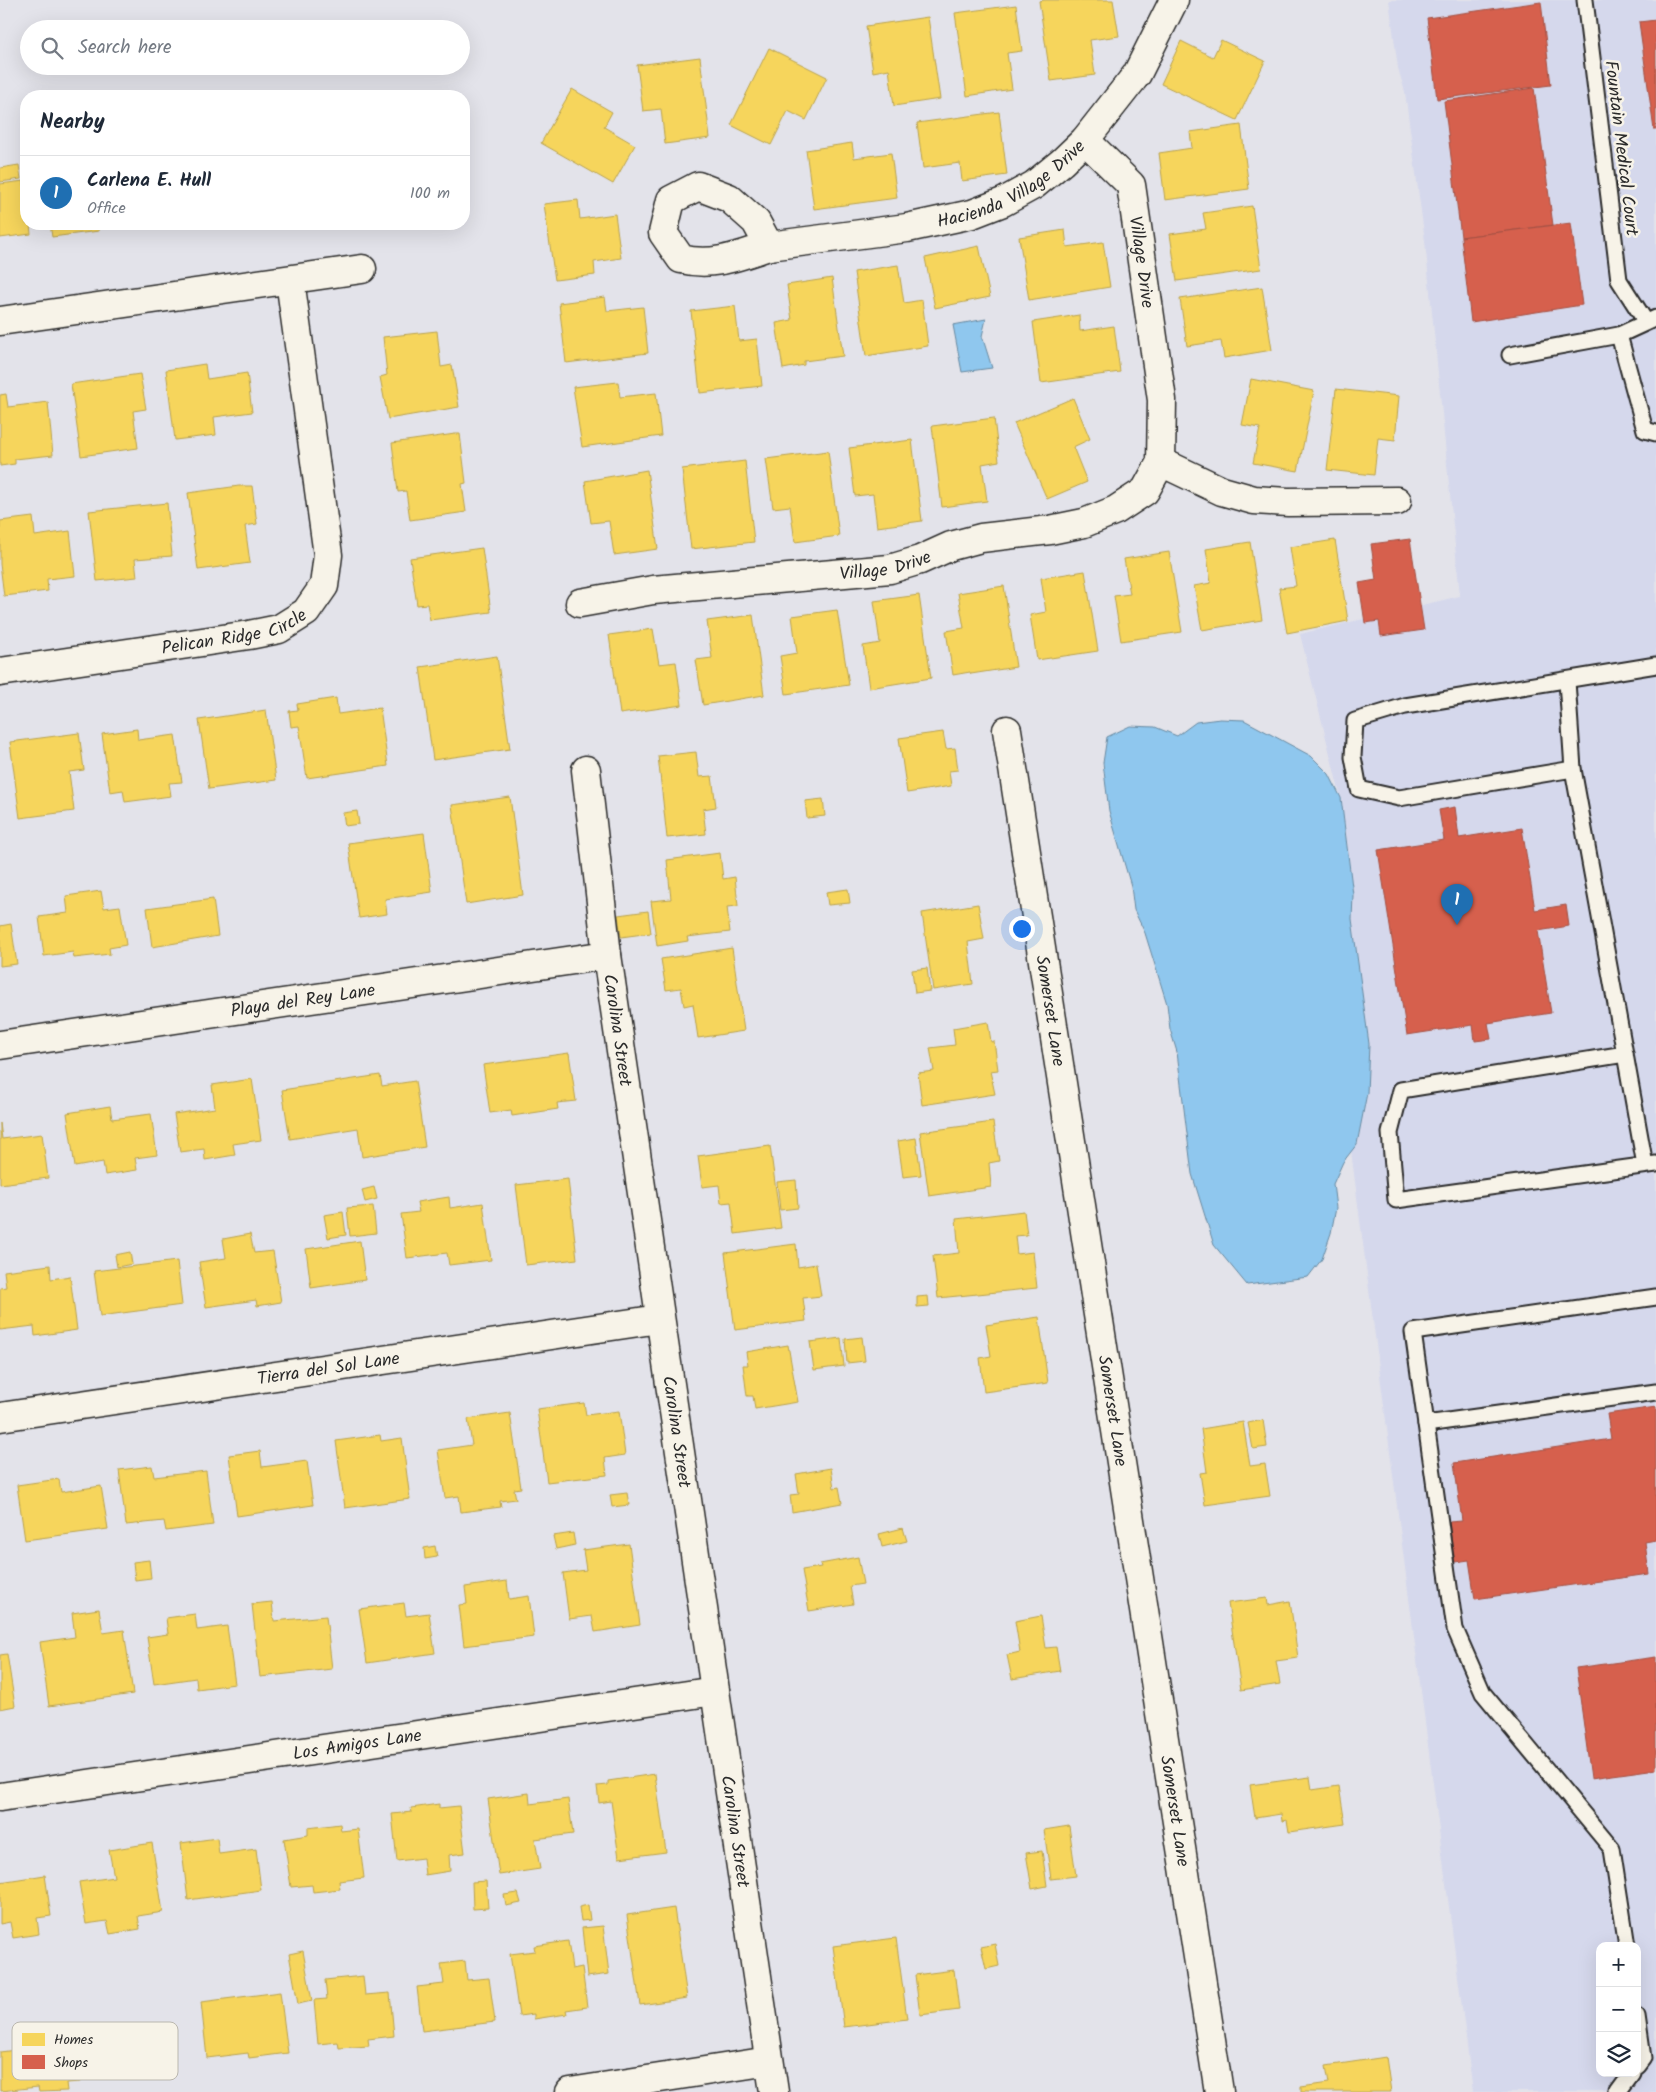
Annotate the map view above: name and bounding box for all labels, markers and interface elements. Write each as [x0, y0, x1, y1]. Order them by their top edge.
search box [20, 20, 470, 75]
text: Search here [78, 33, 172, 63]
icon: search [38, 34, 66, 62]
street label: Fountain Medical Court [1595, 59, 1646, 239]
text: Nearby [40, 106, 105, 139]
street label: Hacienda Village Drive [934, 134, 1093, 237]
text: Carlena E. Hull [87, 166, 211, 196]
text: 1 [54, 181, 58, 206]
text: 100 m [410, 181, 450, 206]
text: Office [87, 196, 126, 221]
street label: Village Drive [1120, 214, 1161, 310]
street label: Village Drive [839, 544, 937, 589]
street label: Pelican Ridge Circle [160, 602, 313, 664]
pin: 1 [1441, 884, 1473, 925]
your location [1009, 916, 1035, 942]
street label: Somerset Lane [1026, 953, 1072, 1068]
street label: Carolina Street [594, 972, 639, 1089]
street label: Playa del Rey Lane [229, 977, 377, 1027]
street label: Tierra del Sol Lane [255, 1345, 402, 1395]
street label: Somerset Lane [1089, 1353, 1134, 1469]
street label: Carolina Street [653, 1374, 698, 1491]
street label: Los Amigos Lane [291, 1722, 424, 1769]
street label: Somerset Lane [1151, 1754, 1197, 1869]
street label: Carolina Street [712, 1774, 757, 1891]
map controls [1596, 1942, 1641, 2077]
button: + [1596, 1942, 1641, 1987]
button: − [1596, 1987, 1641, 2032]
legend [12, 2022, 178, 2080]
text: Homes [54, 2029, 93, 2051]
button: layers [1596, 2032, 1641, 2077]
text: Shops [54, 2052, 88, 2074]

